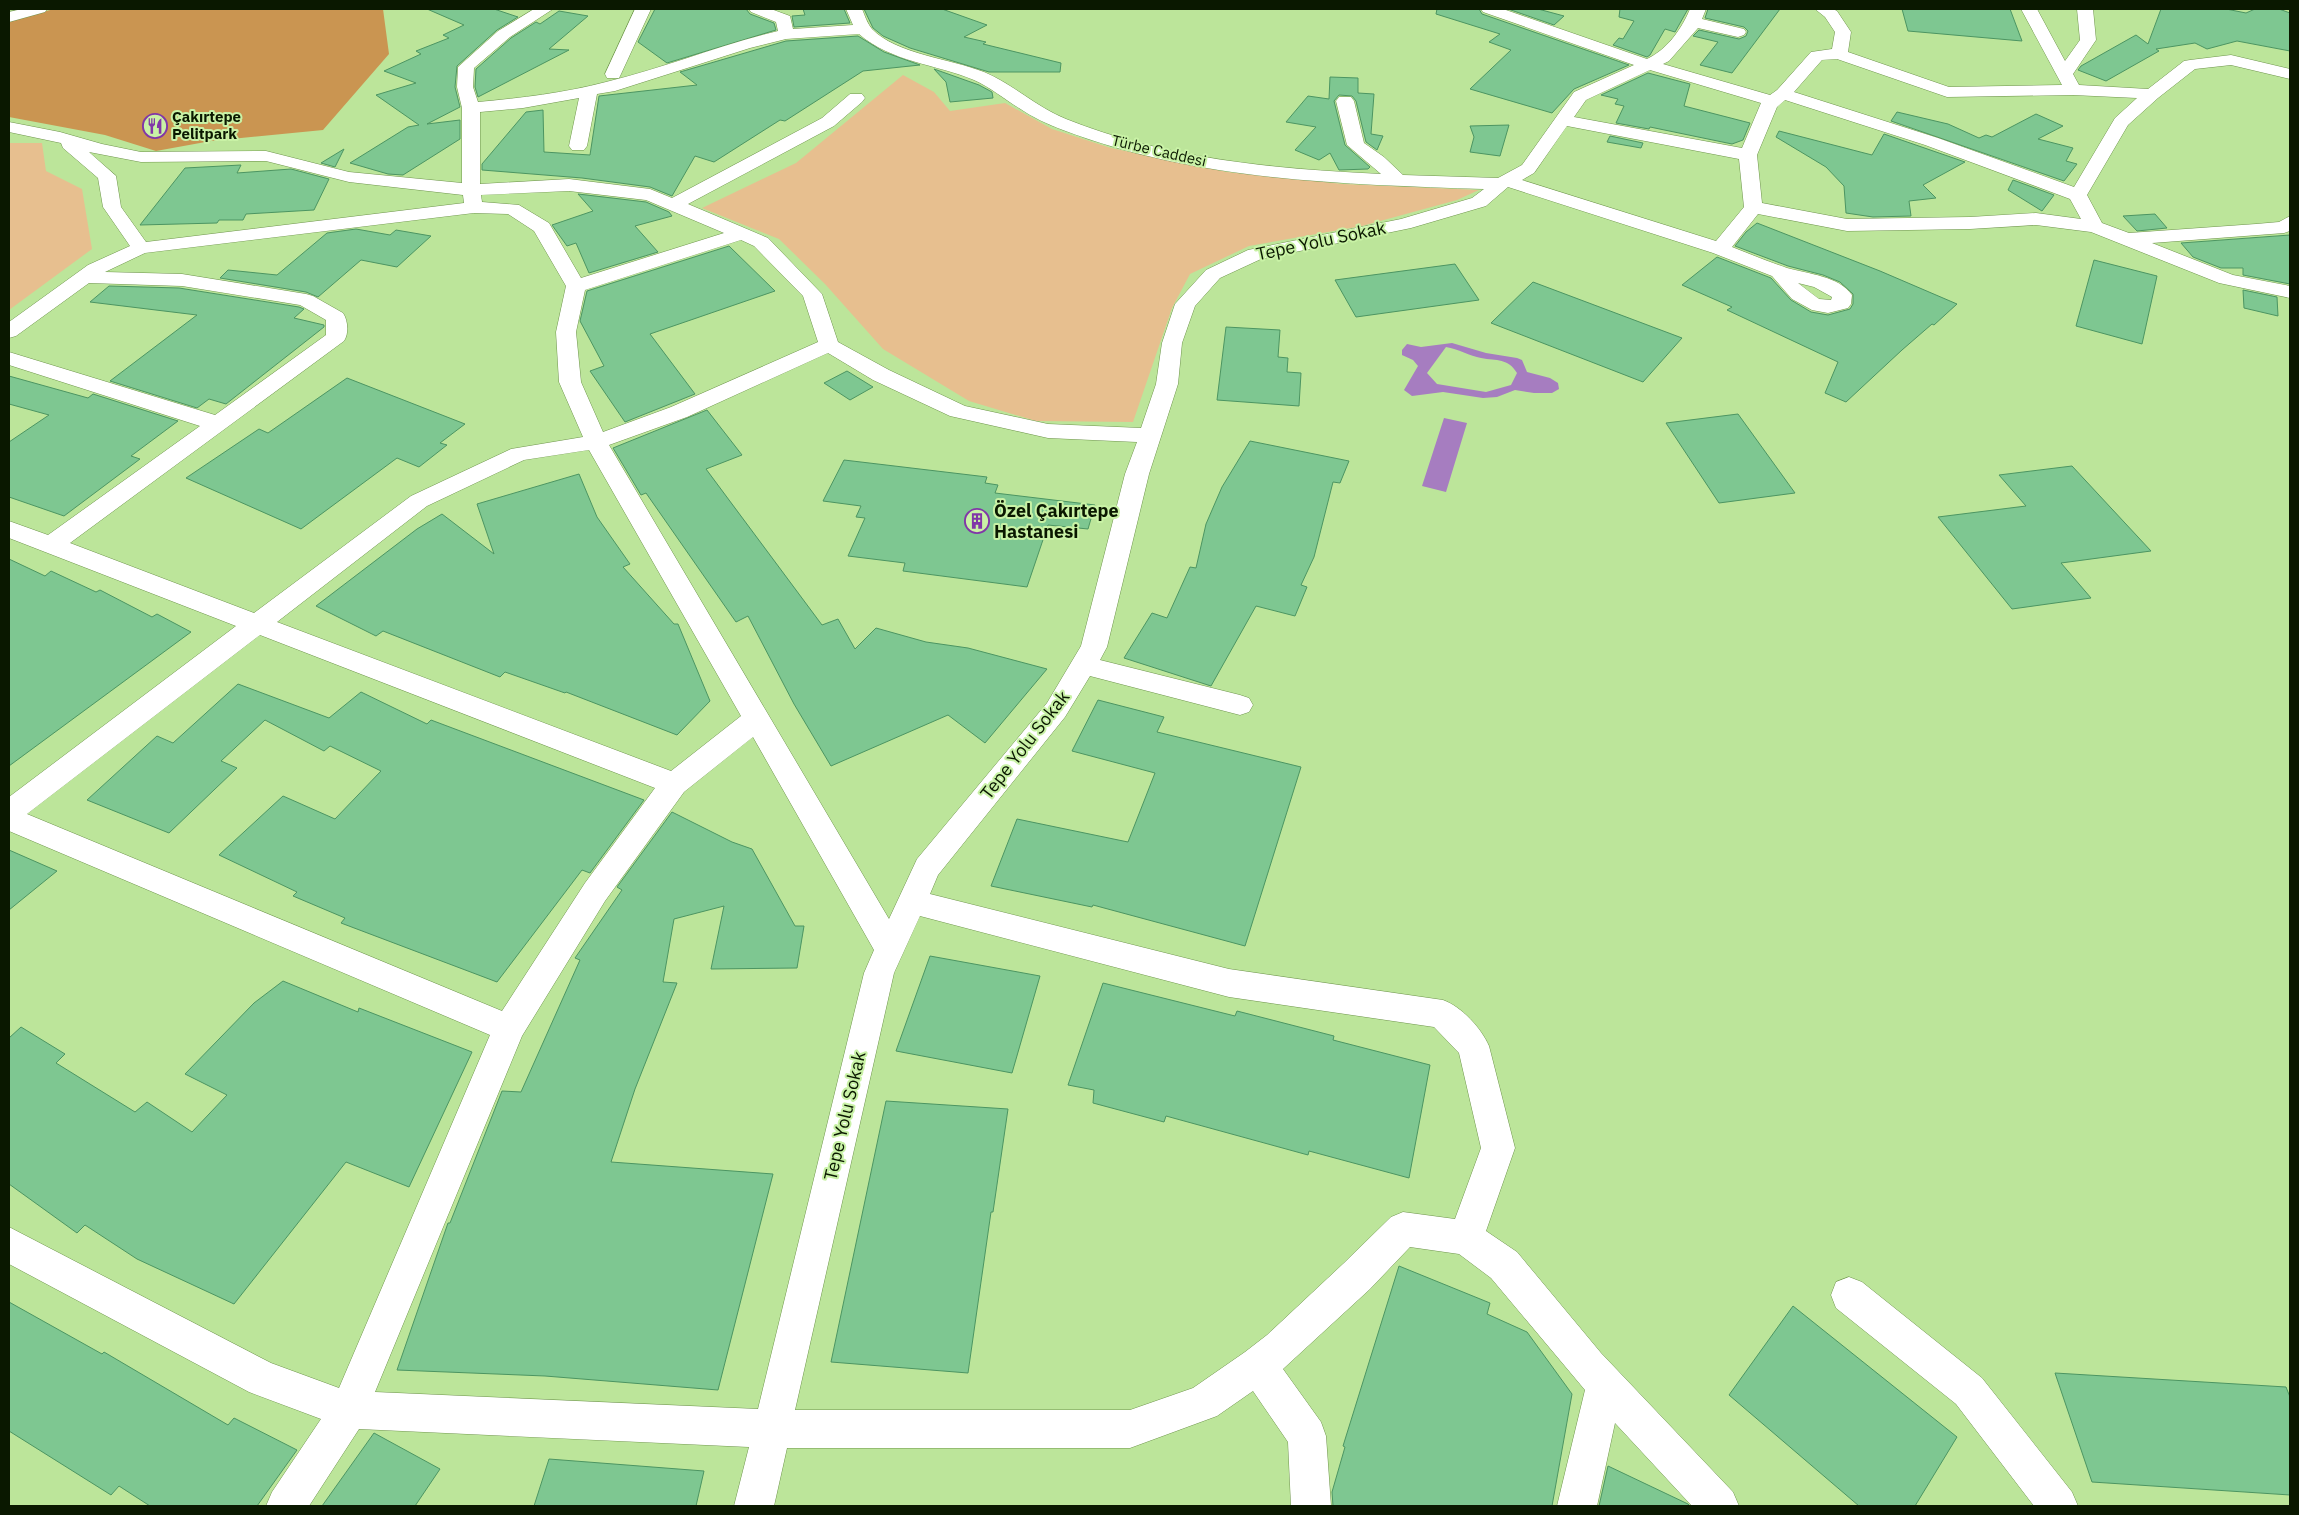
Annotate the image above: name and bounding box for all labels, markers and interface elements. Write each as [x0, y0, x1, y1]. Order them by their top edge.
place label: Çakırtepe Pelitpark [172, 107, 241, 143]
restaurant icon: Çakırtepe Pelitpark [142, 113, 168, 139]
street label: Türbe Caddesi [1110, 130, 1208, 171]
street label: Tepe Yolu Sokak [1254, 215, 1388, 265]
place label: Özel Çakırtepe Hastanesi [994, 499, 1119, 543]
building icon: Özel Çakırtepe Hastanesi [964, 508, 990, 534]
street label: Tepe Yolu Sokak [975, 685, 1075, 804]
street label: Tepe Yolu Sokak [818, 1049, 871, 1183]

